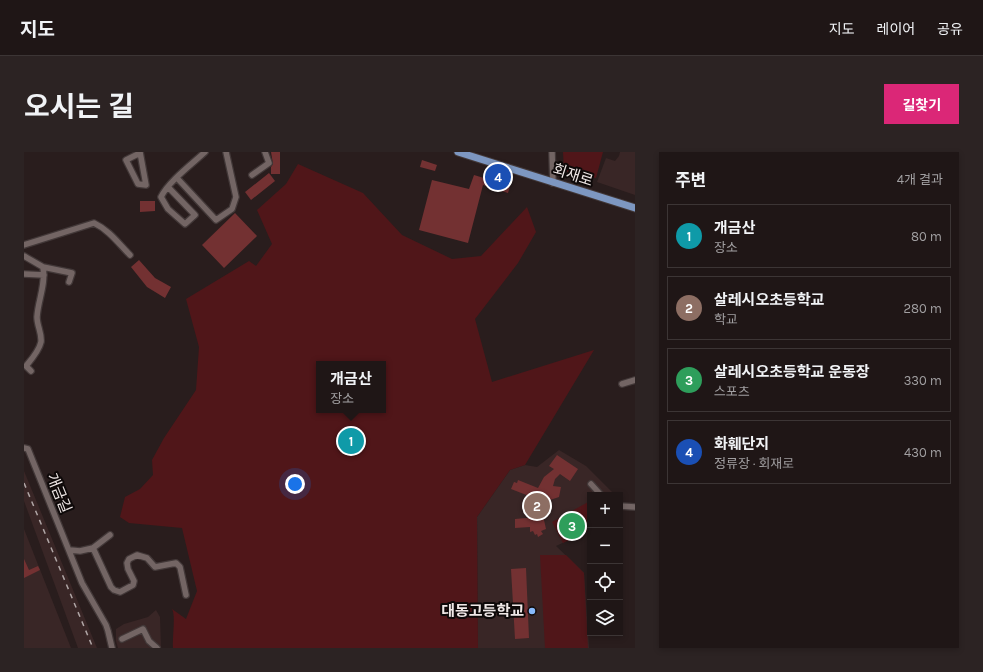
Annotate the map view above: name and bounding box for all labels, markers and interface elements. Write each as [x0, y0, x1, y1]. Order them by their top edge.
text: 지도 [20, 19, 55, 41]
text: 지도 [829, 21, 855, 38]
text: 레이어 [877, 21, 915, 38]
text: 공유 [937, 21, 963, 38]
button: 길찾기 [884, 84, 959, 124]
text: 오시는 길 [24, 90, 134, 123]
street label: 회재로 [551, 160, 595, 190]
pin: 4 [485, 162, 511, 192]
text: 주변 [675, 170, 706, 190]
text: 4개 결과 [897, 172, 943, 187]
text: 개금산 [714, 219, 755, 237]
text: 1 [687, 229, 691, 244]
text: 80 m [911, 229, 942, 244]
text: 장소 [714, 240, 738, 255]
text: 살레시오초등학교 [714, 291, 824, 309]
text: 2 [685, 301, 693, 316]
text: 280 m [904, 301, 942, 316]
text: 학교 [714, 312, 738, 327]
popup [316, 361, 386, 413]
text: 살레시오초등학교 운동장 [714, 363, 870, 381]
text: 개금산 [330, 370, 372, 388]
text: 3 [685, 373, 693, 388]
text: 330 m [904, 373, 942, 388]
text: 스포츠 [714, 384, 750, 399]
text: 장소 [330, 391, 354, 406]
pin: 1 [338, 426, 364, 456]
text: 화훼단지 [714, 435, 769, 453]
text: 4 [685, 445, 693, 460]
text: 430 m [904, 445, 942, 460]
text: 정류장 · 회재로 [714, 456, 794, 471]
street label: 개금길 [43, 470, 75, 516]
your location [285, 474, 305, 494]
pin: 2 [524, 491, 550, 521]
map controls [587, 492, 623, 636]
button: + [587, 492, 623, 528]
pin: 3 [559, 511, 585, 541]
button: − [587, 528, 623, 564]
button: locate [587, 564, 623, 600]
button: layers [587, 600, 623, 636]
place label: 대동고등학교 [441, 602, 524, 620]
marker: 대동고등학교 [527, 606, 537, 616]

